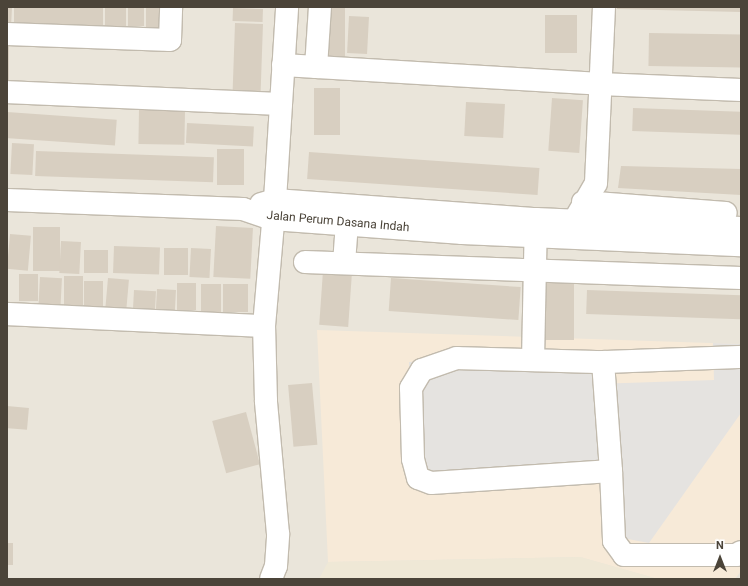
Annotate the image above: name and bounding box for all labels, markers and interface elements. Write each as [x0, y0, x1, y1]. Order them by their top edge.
street label: Jalan Perum Dasana Indah [266, 209, 410, 235]
north arrow [700, 538, 740, 578]
text: N [716, 539, 724, 552]

